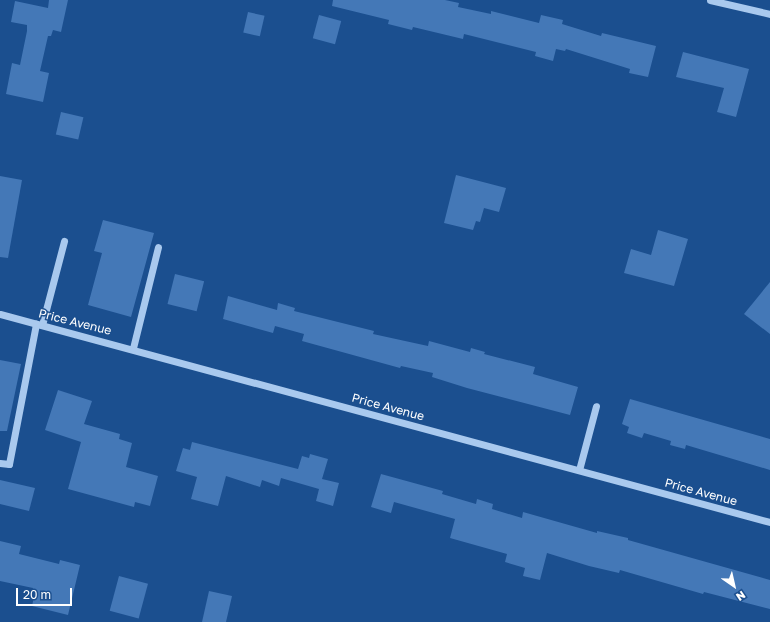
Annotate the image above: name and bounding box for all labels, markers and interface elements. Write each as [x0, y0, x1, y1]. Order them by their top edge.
street label: Price Avenue [37, 306, 113, 338]
street label: Price Avenue [350, 390, 426, 424]
street label: Price Avenue [663, 475, 739, 509]
north arrow [714, 566, 754, 606]
scale bar [18, 580, 74, 606]
text: 20 m [23, 587, 51, 602]
text: N [734, 589, 748, 604]

